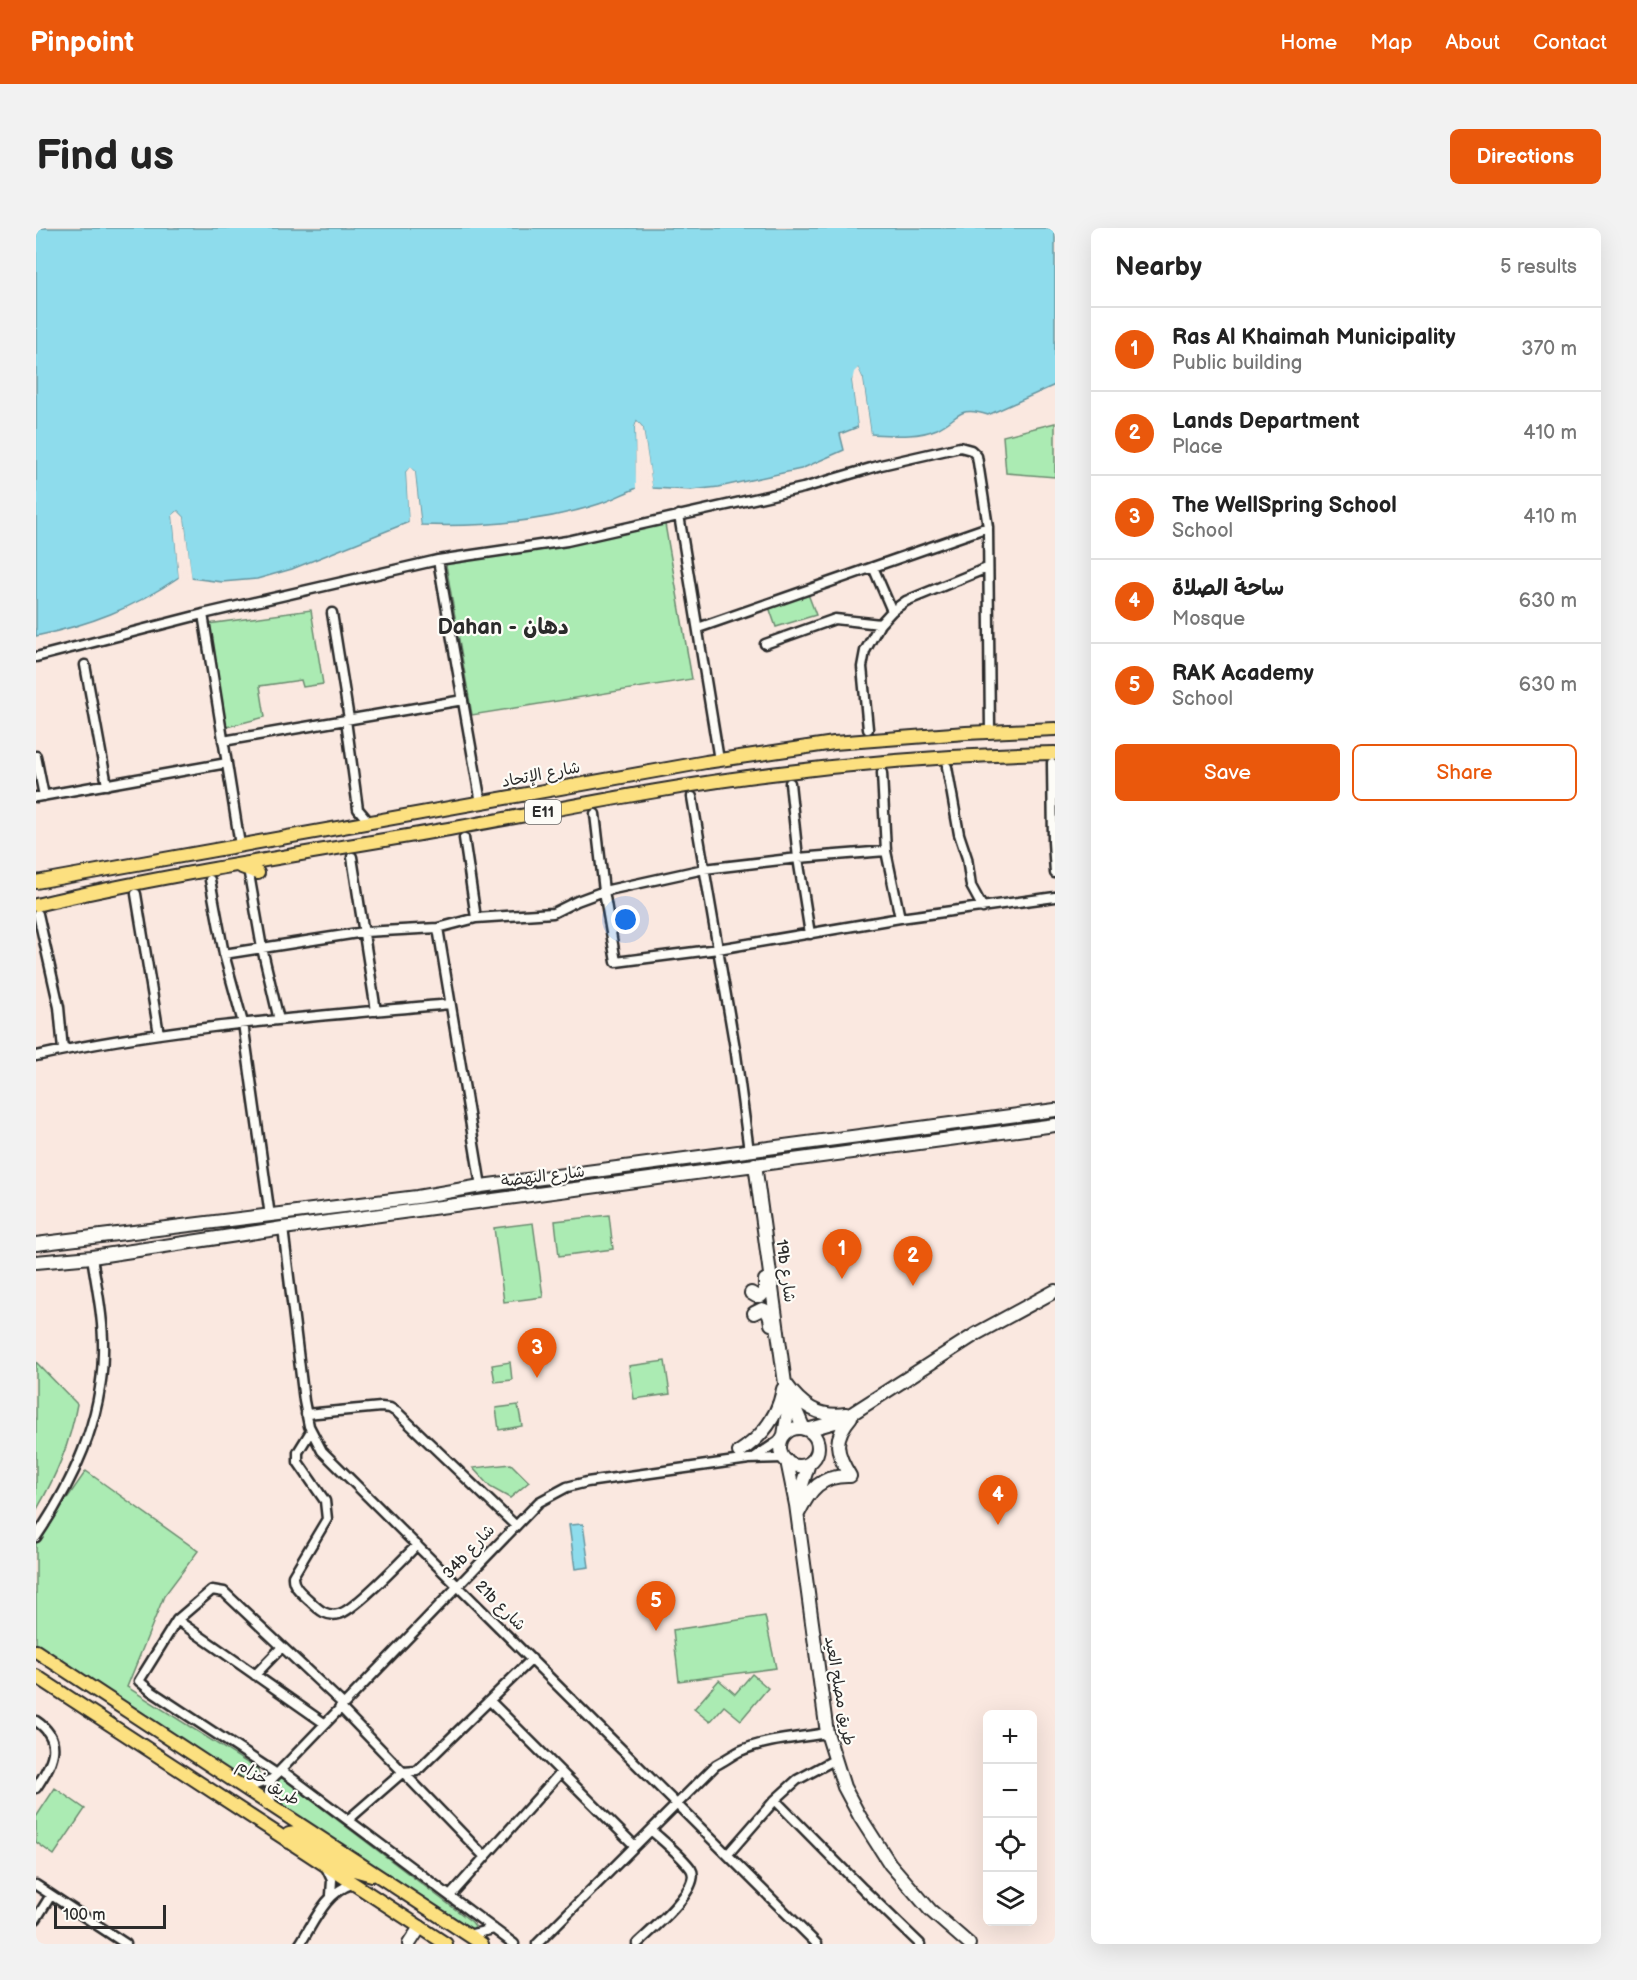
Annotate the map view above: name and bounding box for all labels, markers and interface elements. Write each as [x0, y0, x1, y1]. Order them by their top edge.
text: Pinpoint [30, 26, 134, 59]
text: Home [1280, 30, 1337, 55]
text: Map [1370, 30, 1412, 55]
text: About [1445, 30, 1500, 55]
text: Contact [1533, 30, 1607, 55]
button: Directions [1450, 129, 1601, 184]
text: Find us [36, 131, 174, 182]
text: Nearby [1115, 252, 1202, 283]
text: 5 results [1500, 255, 1577, 279]
text: Ras Al Khaimah Municipality [1172, 324, 1456, 351]
text: 1 [1130, 337, 1139, 361]
text: 370 m [1521, 337, 1577, 361]
text: Public building [1172, 351, 1302, 375]
text: Lands Department [1172, 408, 1360, 435]
text: 2 [1129, 421, 1140, 445]
text: 410 m [1523, 421, 1577, 445]
text: Place [1172, 435, 1223, 459]
text: The WellSpring School [1172, 492, 1397, 519]
text: 3 [1129, 505, 1140, 529]
text: 410 m [1523, 505, 1577, 529]
text: School [1172, 519, 1233, 543]
text: ساحة الصلاة [1172, 575, 1284, 602]
text: 4 [1129, 589, 1140, 613]
text: 630 m [1519, 589, 1577, 613]
text: Mosque [1172, 607, 1245, 631]
district label: Dahan - دهان [437, 614, 569, 641]
text: RAK Academy [1172, 660, 1314, 687]
text: 5 [1129, 673, 1140, 697]
text: 630 m [1519, 673, 1577, 697]
text: School [1172, 687, 1233, 711]
button: Save [1115, 744, 1340, 801]
button: Share [1352, 744, 1577, 801]
street label: شارع الإتحاد [500, 758, 582, 793]
road number: E11 [525, 800, 561, 824]
your location [611, 905, 640, 934]
street label: شارع النهضة [500, 1162, 586, 1193]
pin: 1 [822, 1230, 862, 1279]
pin: 2 [894, 1236, 932, 1286]
street label: 19b شارع [770, 1238, 799, 1304]
pin: 3 [518, 1328, 556, 1378]
pin: 4 [978, 1476, 1018, 1525]
street label: 34b شارع [439, 1521, 500, 1584]
street label: 21b شارع [470, 1577, 529, 1636]
pin: 5 [636, 1582, 676, 1631]
street label: طريق مصلح العيد [820, 1635, 858, 1747]
map controls [983, 1710, 1037, 1926]
button: + [983, 1710, 1037, 1764]
street label: طريق خزام [232, 1756, 303, 1812]
button: − [983, 1764, 1037, 1818]
button: locate [983, 1818, 1037, 1872]
button: layers [983, 1872, 1037, 1926]
scale bar [54, 1902, 166, 1930]
text: 100 m [63, 1906, 106, 1925]

